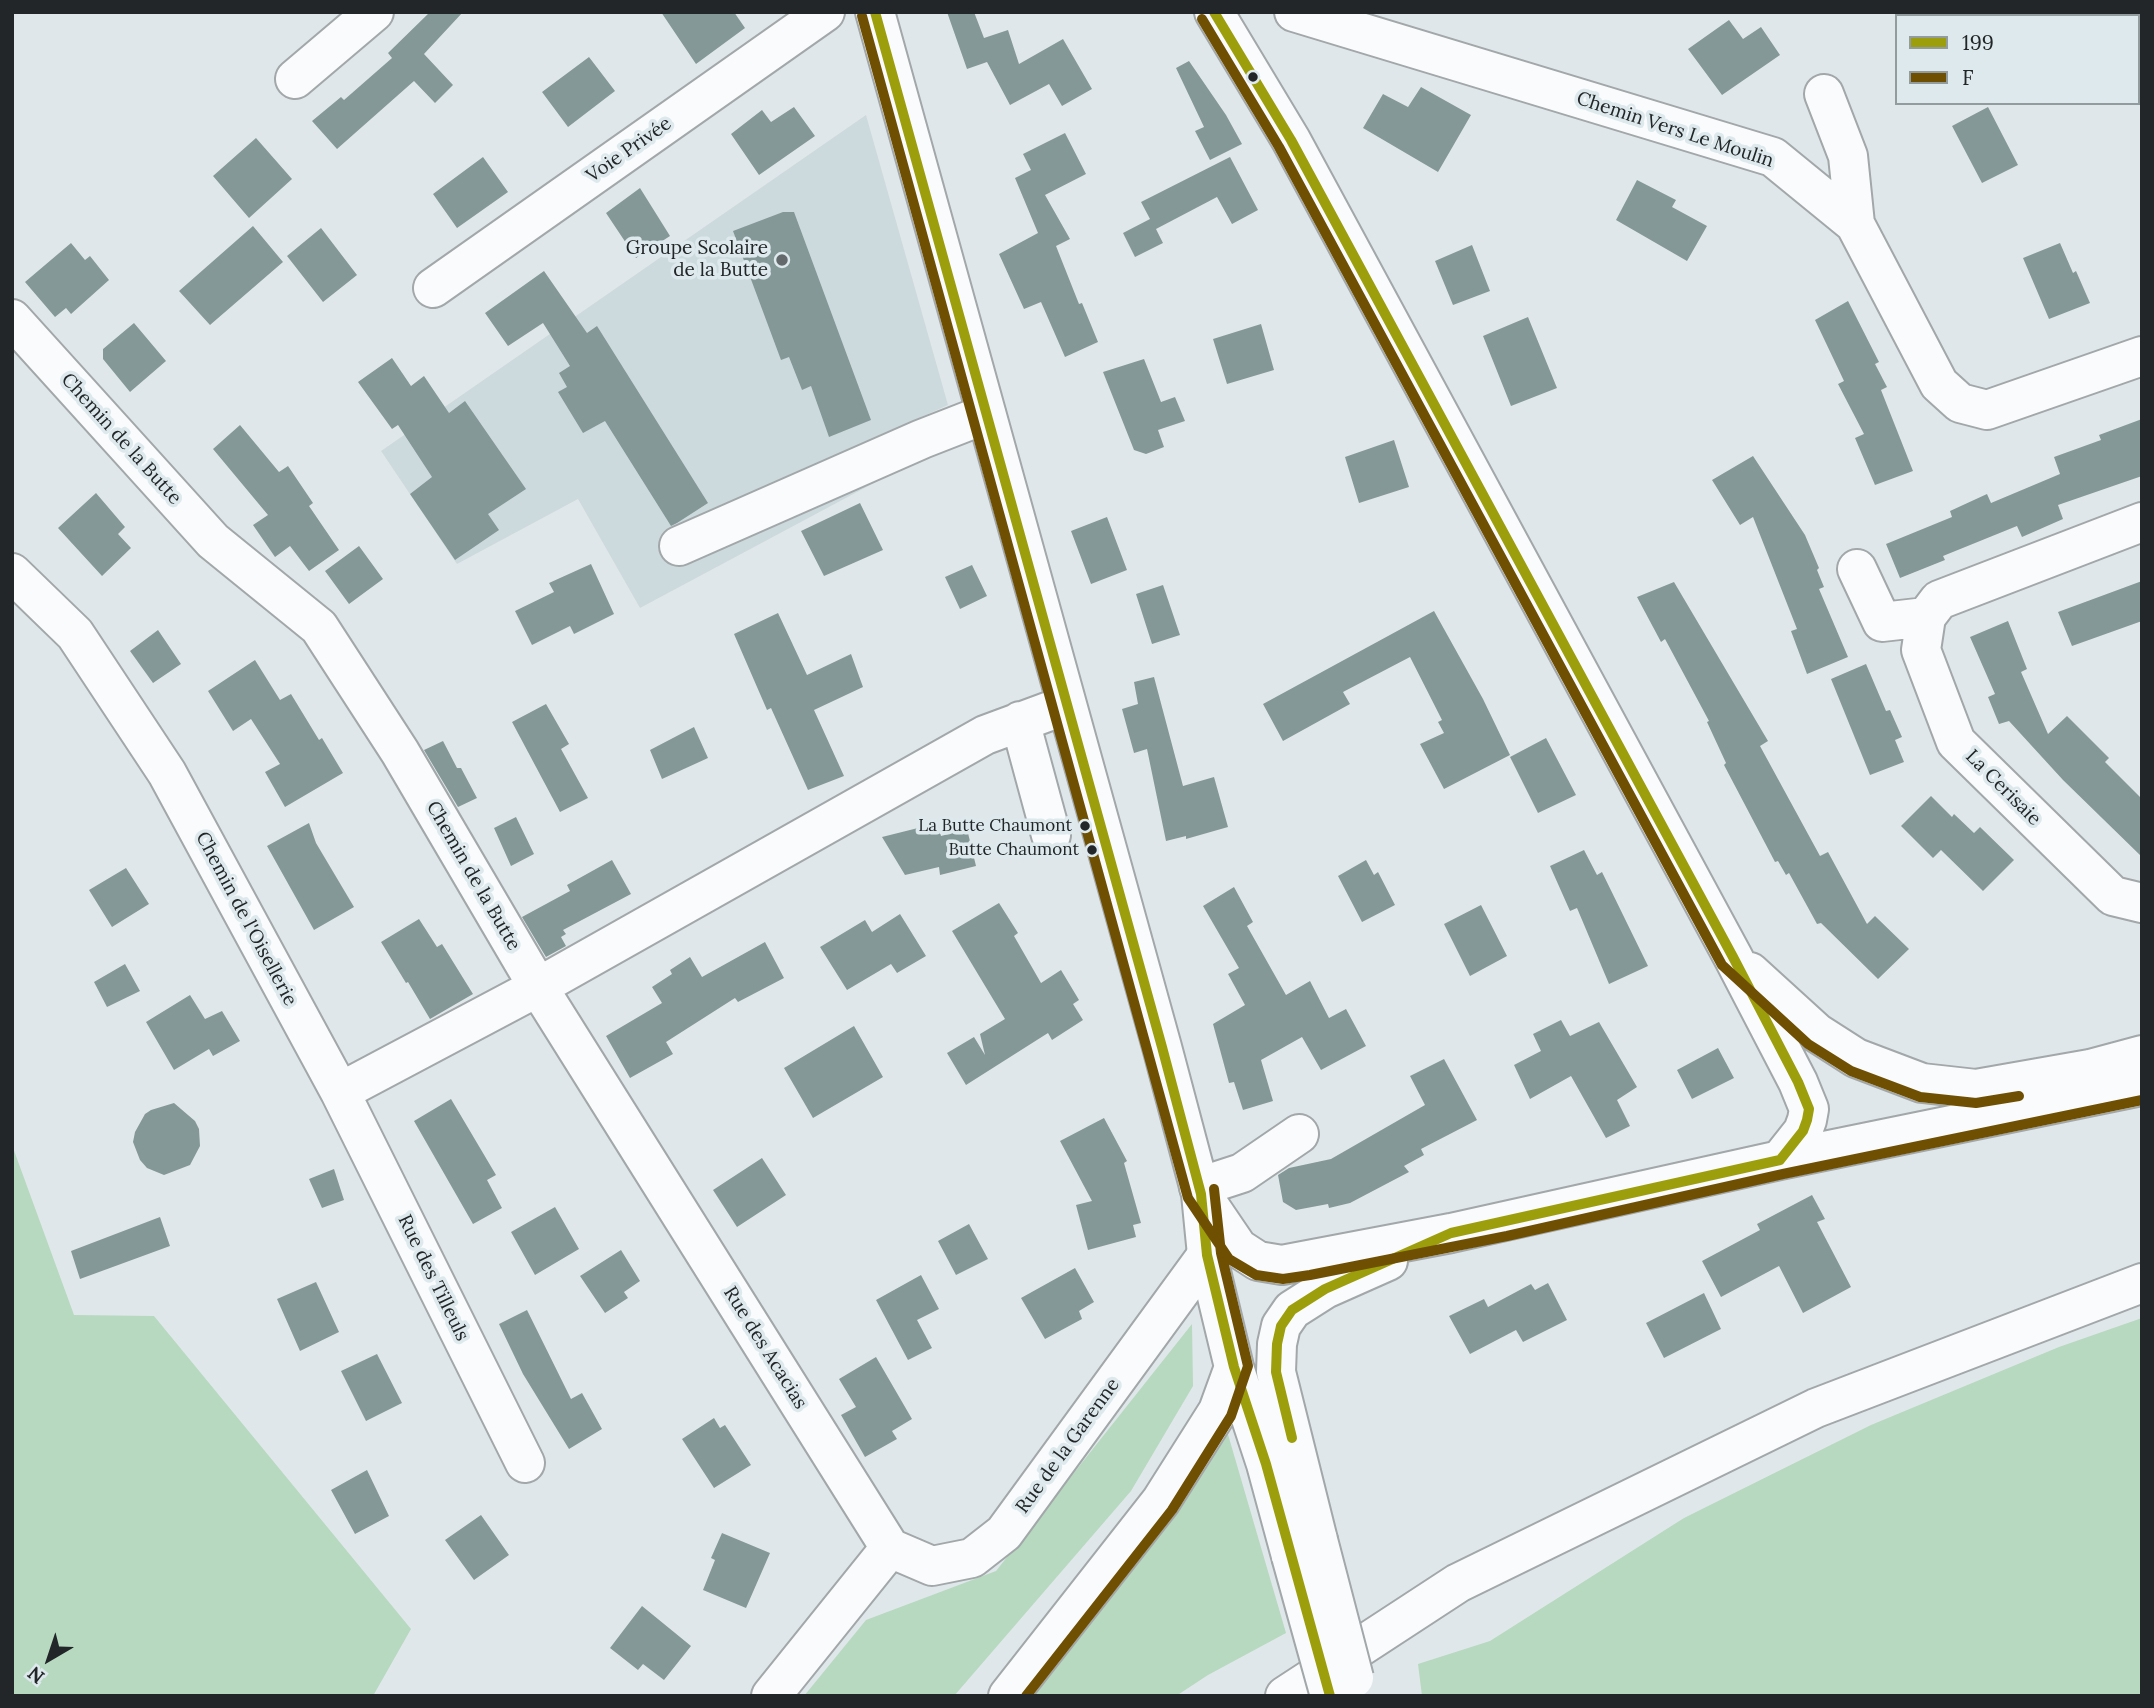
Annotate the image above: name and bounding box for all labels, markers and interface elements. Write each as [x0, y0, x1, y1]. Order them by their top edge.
legend [1895, 14, 2140, 105]
text: 199 [1962, 29, 1994, 56]
text: F [1962, 64, 1974, 91]
unlabelled marker [1246, 70, 1260, 84]
street label: Chemin Vers Le Moulin [1574, 87, 1776, 173]
street label: Voie Privée [582, 112, 676, 188]
place label: Groupe Scolaire de la Butte [626, 238, 768, 282]
marker: Groupe Scolaire de la Butte [774, 252, 790, 268]
street label: Chemin de la Butte [56, 369, 186, 509]
street label: La Cerisaie [1960, 745, 2046, 831]
street label: Chemin de la Butte [421, 797, 525, 955]
place label: La Butte Chaumont [918, 816, 1072, 836]
marker: La Butte Chaumont [1078, 819, 1092, 833]
street label: Chemin de l'Oisellerie [190, 828, 302, 1010]
place label: Butte Chaumont [949, 840, 1079, 860]
marker: Butte Chaumont [1085, 843, 1099, 857]
street label: Rue des Tilleuls [393, 1211, 473, 1345]
street label: Rue des Acacias [718, 1283, 812, 1413]
street label: Rue de la Garenne [1011, 1374, 1125, 1518]
north arrow [14, 1624, 84, 1694]
text: N [23, 1661, 49, 1689]

